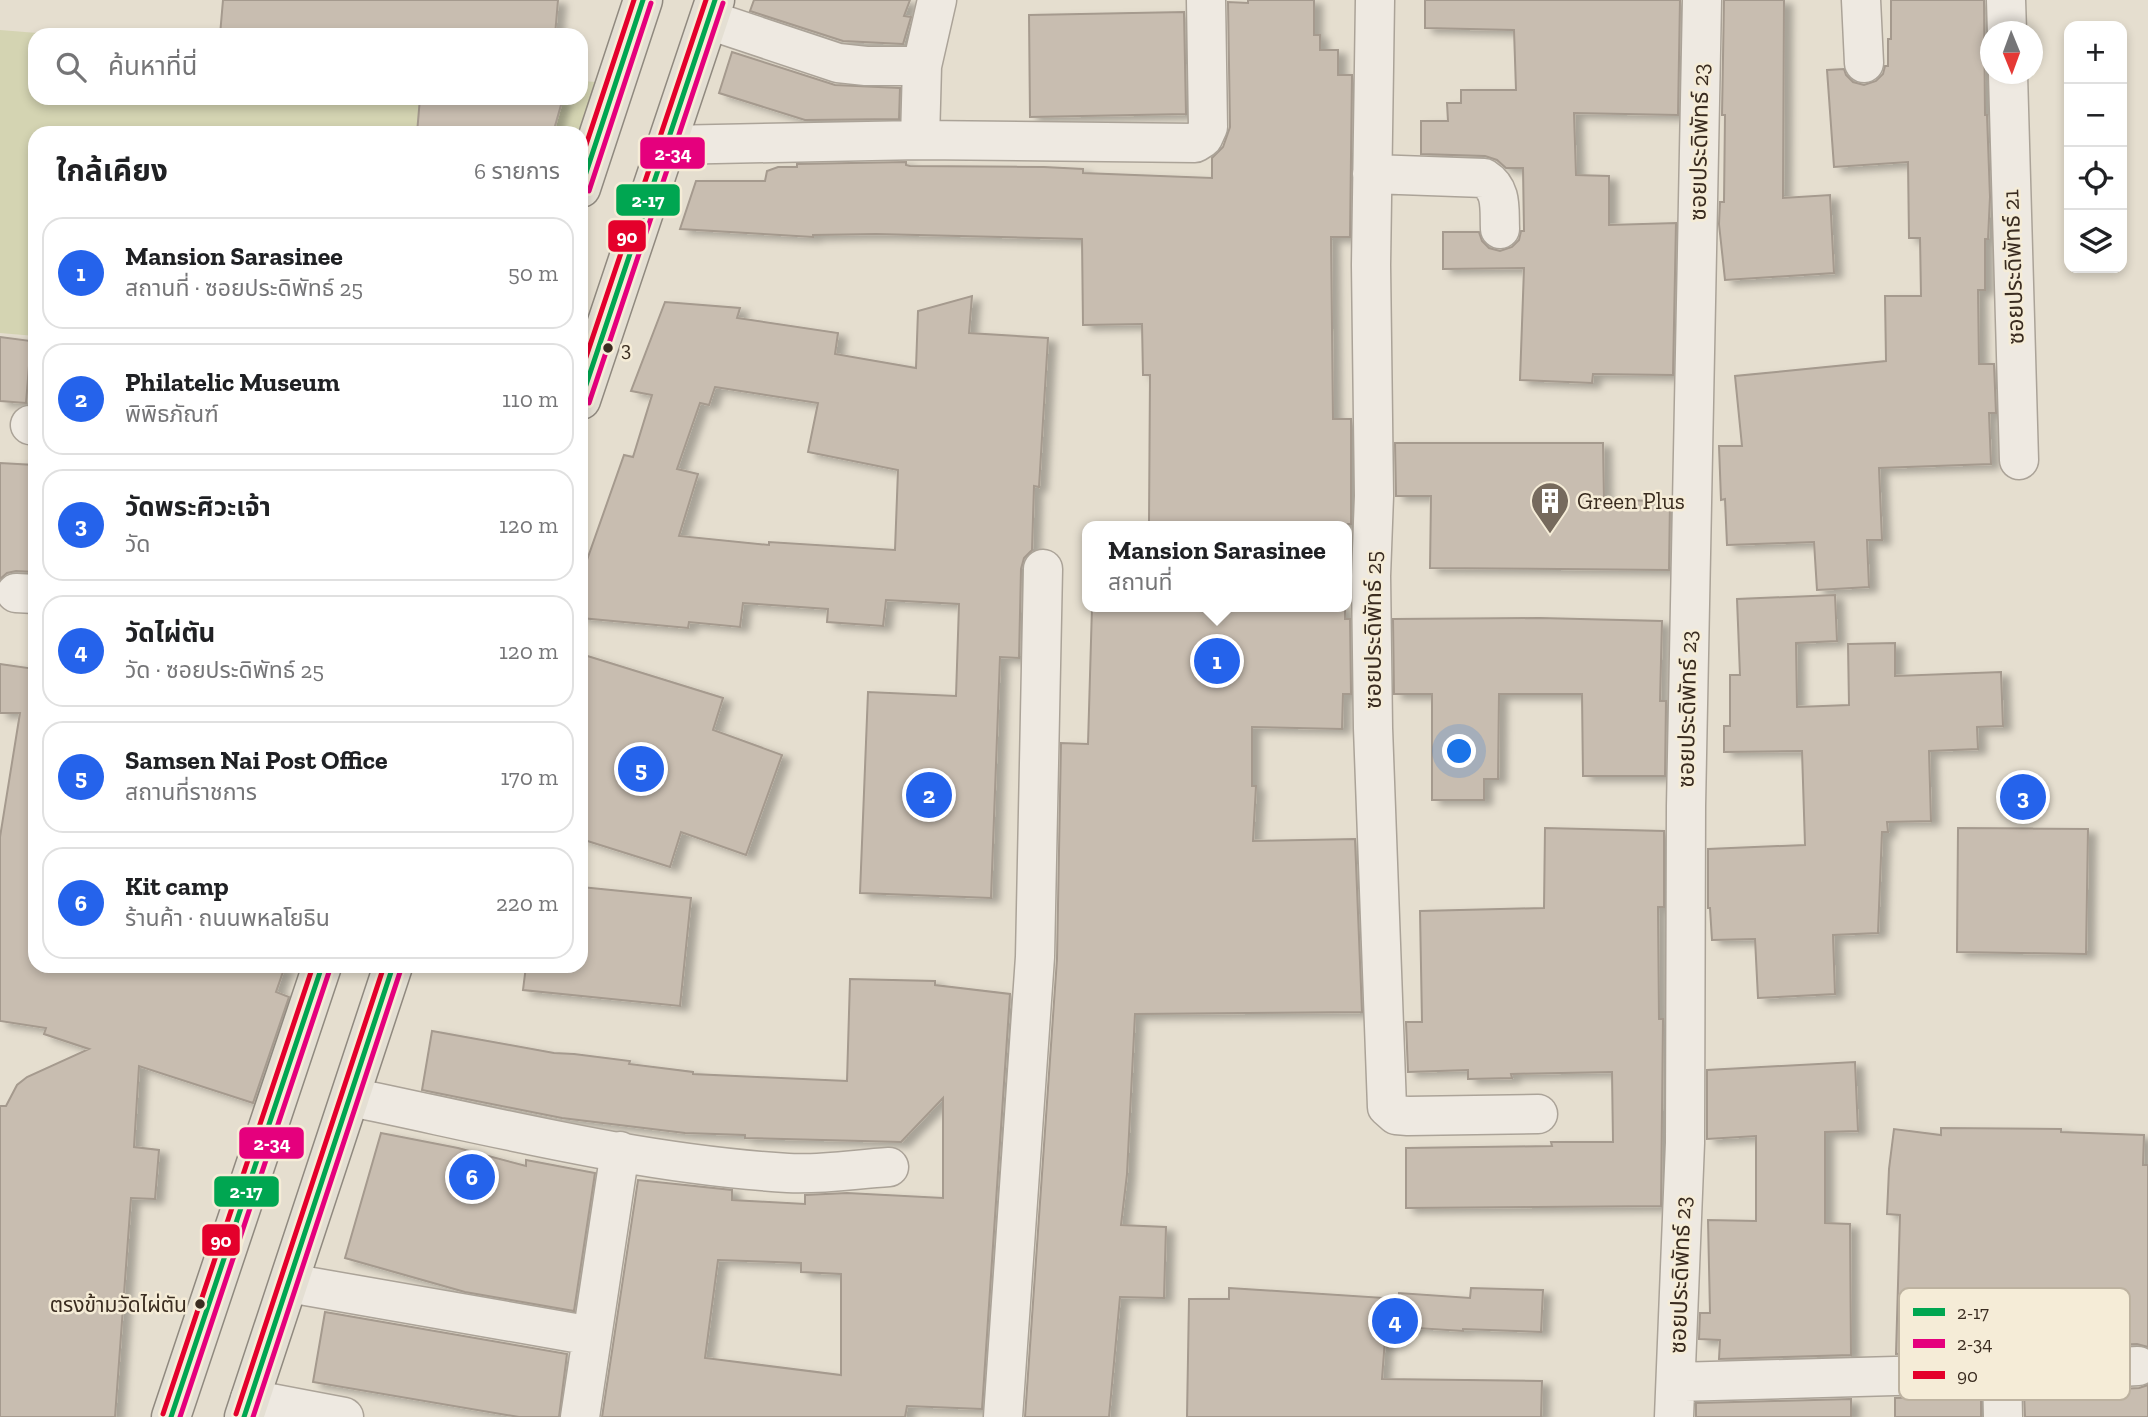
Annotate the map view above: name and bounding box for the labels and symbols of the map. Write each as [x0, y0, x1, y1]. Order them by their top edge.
north arrow [1980, 21, 2043, 84]
street label: ซอยประดิพัทธ์ 23 [1684, 63, 1714, 221]
line badge: 2-34 [639, 136, 706, 170]
text: 2-34 [655, 142, 692, 165]
line badge: 2-17 [615, 183, 681, 217]
text: 2-17 [632, 189, 665, 212]
street label: ซอยประดิพัทธ์ 21 [1996, 189, 2030, 345]
line badge: 90 [607, 219, 647, 253]
text: 90 [616, 225, 638, 248]
place label: 3 [621, 336, 631, 361]
marker: 3 [601, 341, 615, 355]
building icon: Green Plus [1529, 480, 1571, 535]
place label: Green Plus [1577, 487, 1685, 515]
street label: ซอยประดิพัทธ์ 25 [1359, 551, 1387, 709]
street label: ซอยประดิพัทธ์ 23 [1672, 630, 1702, 788]
pin: 1 [1194, 635, 1240, 687]
your location [1442, 734, 1476, 768]
pin: 5 [618, 743, 664, 795]
pin: 2 [906, 769, 952, 821]
pin: 3 [2000, 771, 2046, 823]
line badge: 2-34 [238, 1126, 305, 1160]
text: 2-34 [254, 1132, 291, 1155]
pin: 6 [449, 1151, 495, 1203]
line badge: 2-17 [213, 1175, 280, 1208]
text: 2-17 [230, 1180, 263, 1203]
street label: ซอยประดิพัทธ์ 23 [1663, 1196, 1697, 1354]
line badge: 90 [201, 1223, 241, 1257]
text: 90 [210, 1229, 232, 1252]
legend [1899, 1288, 2130, 1400]
place label: ตรงข้ามวัดไผ่ตัน [50, 1292, 187, 1317]
pin: 4 [1372, 1295, 1418, 1347]
marker: ตรงข้ามวัดไผ่ตัน [193, 1297, 207, 1311]
text: 2-17 [1957, 1301, 1989, 1324]
text: 2-34 [1957, 1332, 1993, 1355]
text: 90 [1957, 1364, 1978, 1387]

